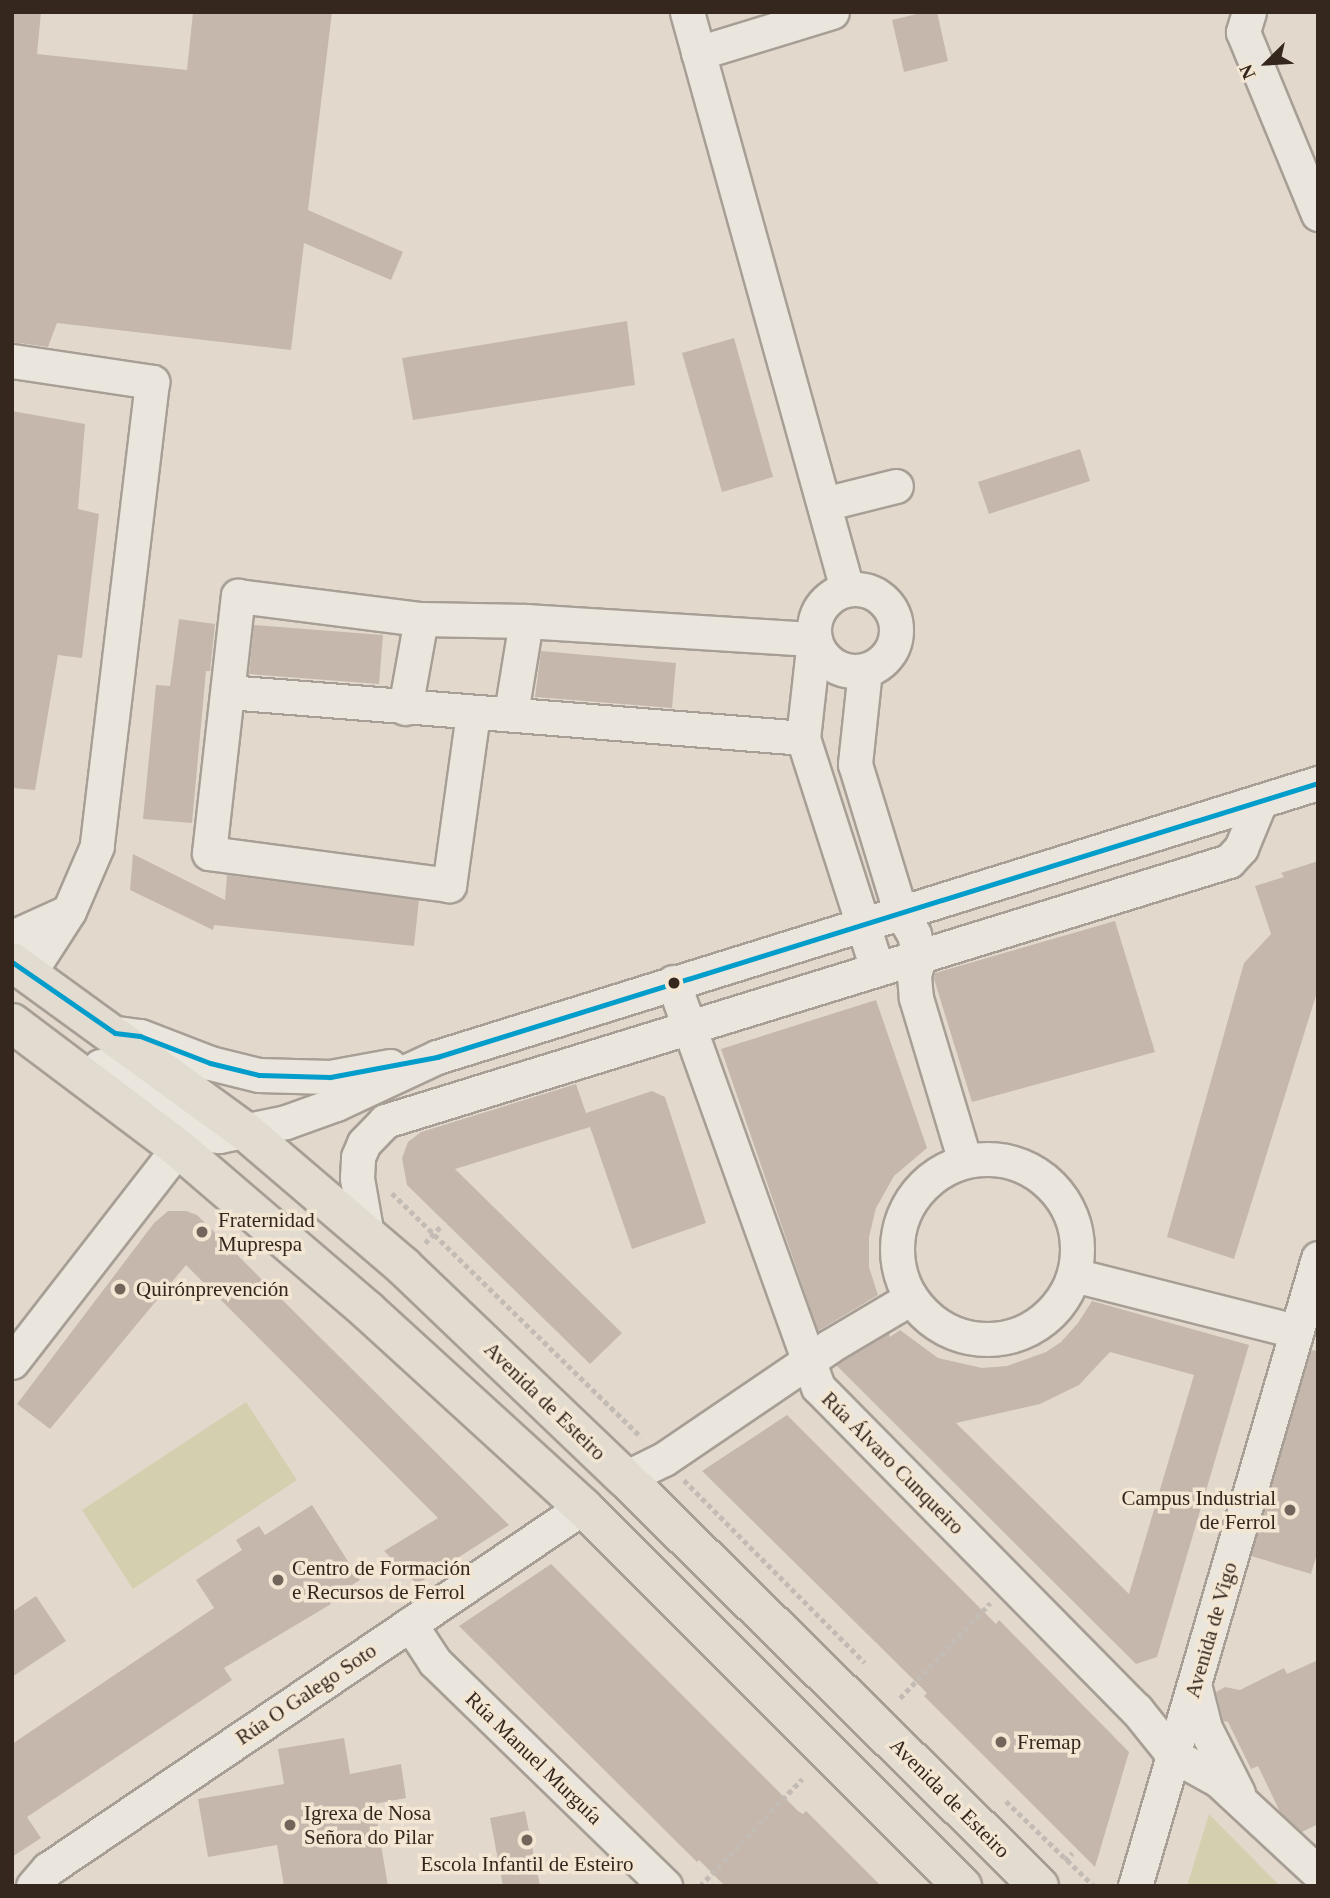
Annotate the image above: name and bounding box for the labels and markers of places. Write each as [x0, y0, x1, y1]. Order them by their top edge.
unlabelled marker [667, 976, 681, 990]
place label: Fraternidad Muprespa [218, 1207, 315, 1257]
marker: Fraternidad Muprespa [192, 1222, 212, 1242]
place label: Quirónprevención [136, 1276, 289, 1302]
marker: Quirónprevención [110, 1279, 130, 1299]
place label: Campus Industrial de Ferrol [1121, 1485, 1276, 1535]
marker: Campus Industrial de Ferrol [1282, 1502, 1298, 1518]
place label: Centro de Formación e Recursos de Ferrol [292, 1555, 470, 1605]
marker: Centro de Formación e Recursos de Ferrol [270, 1572, 286, 1588]
place label: Fremap [1017, 1729, 1081, 1755]
marker: Fremap [991, 1732, 1011, 1752]
place label: Igrexa de Nosa Señora do Pilar [304, 1800, 433, 1850]
marker: Igrexa de Nosa Señora do Pilar [282, 1817, 298, 1833]
marker: Escola Infantil de Esteiro [519, 1832, 535, 1848]
place label: Escola Infantil de Esteiro [421, 1851, 633, 1877]

